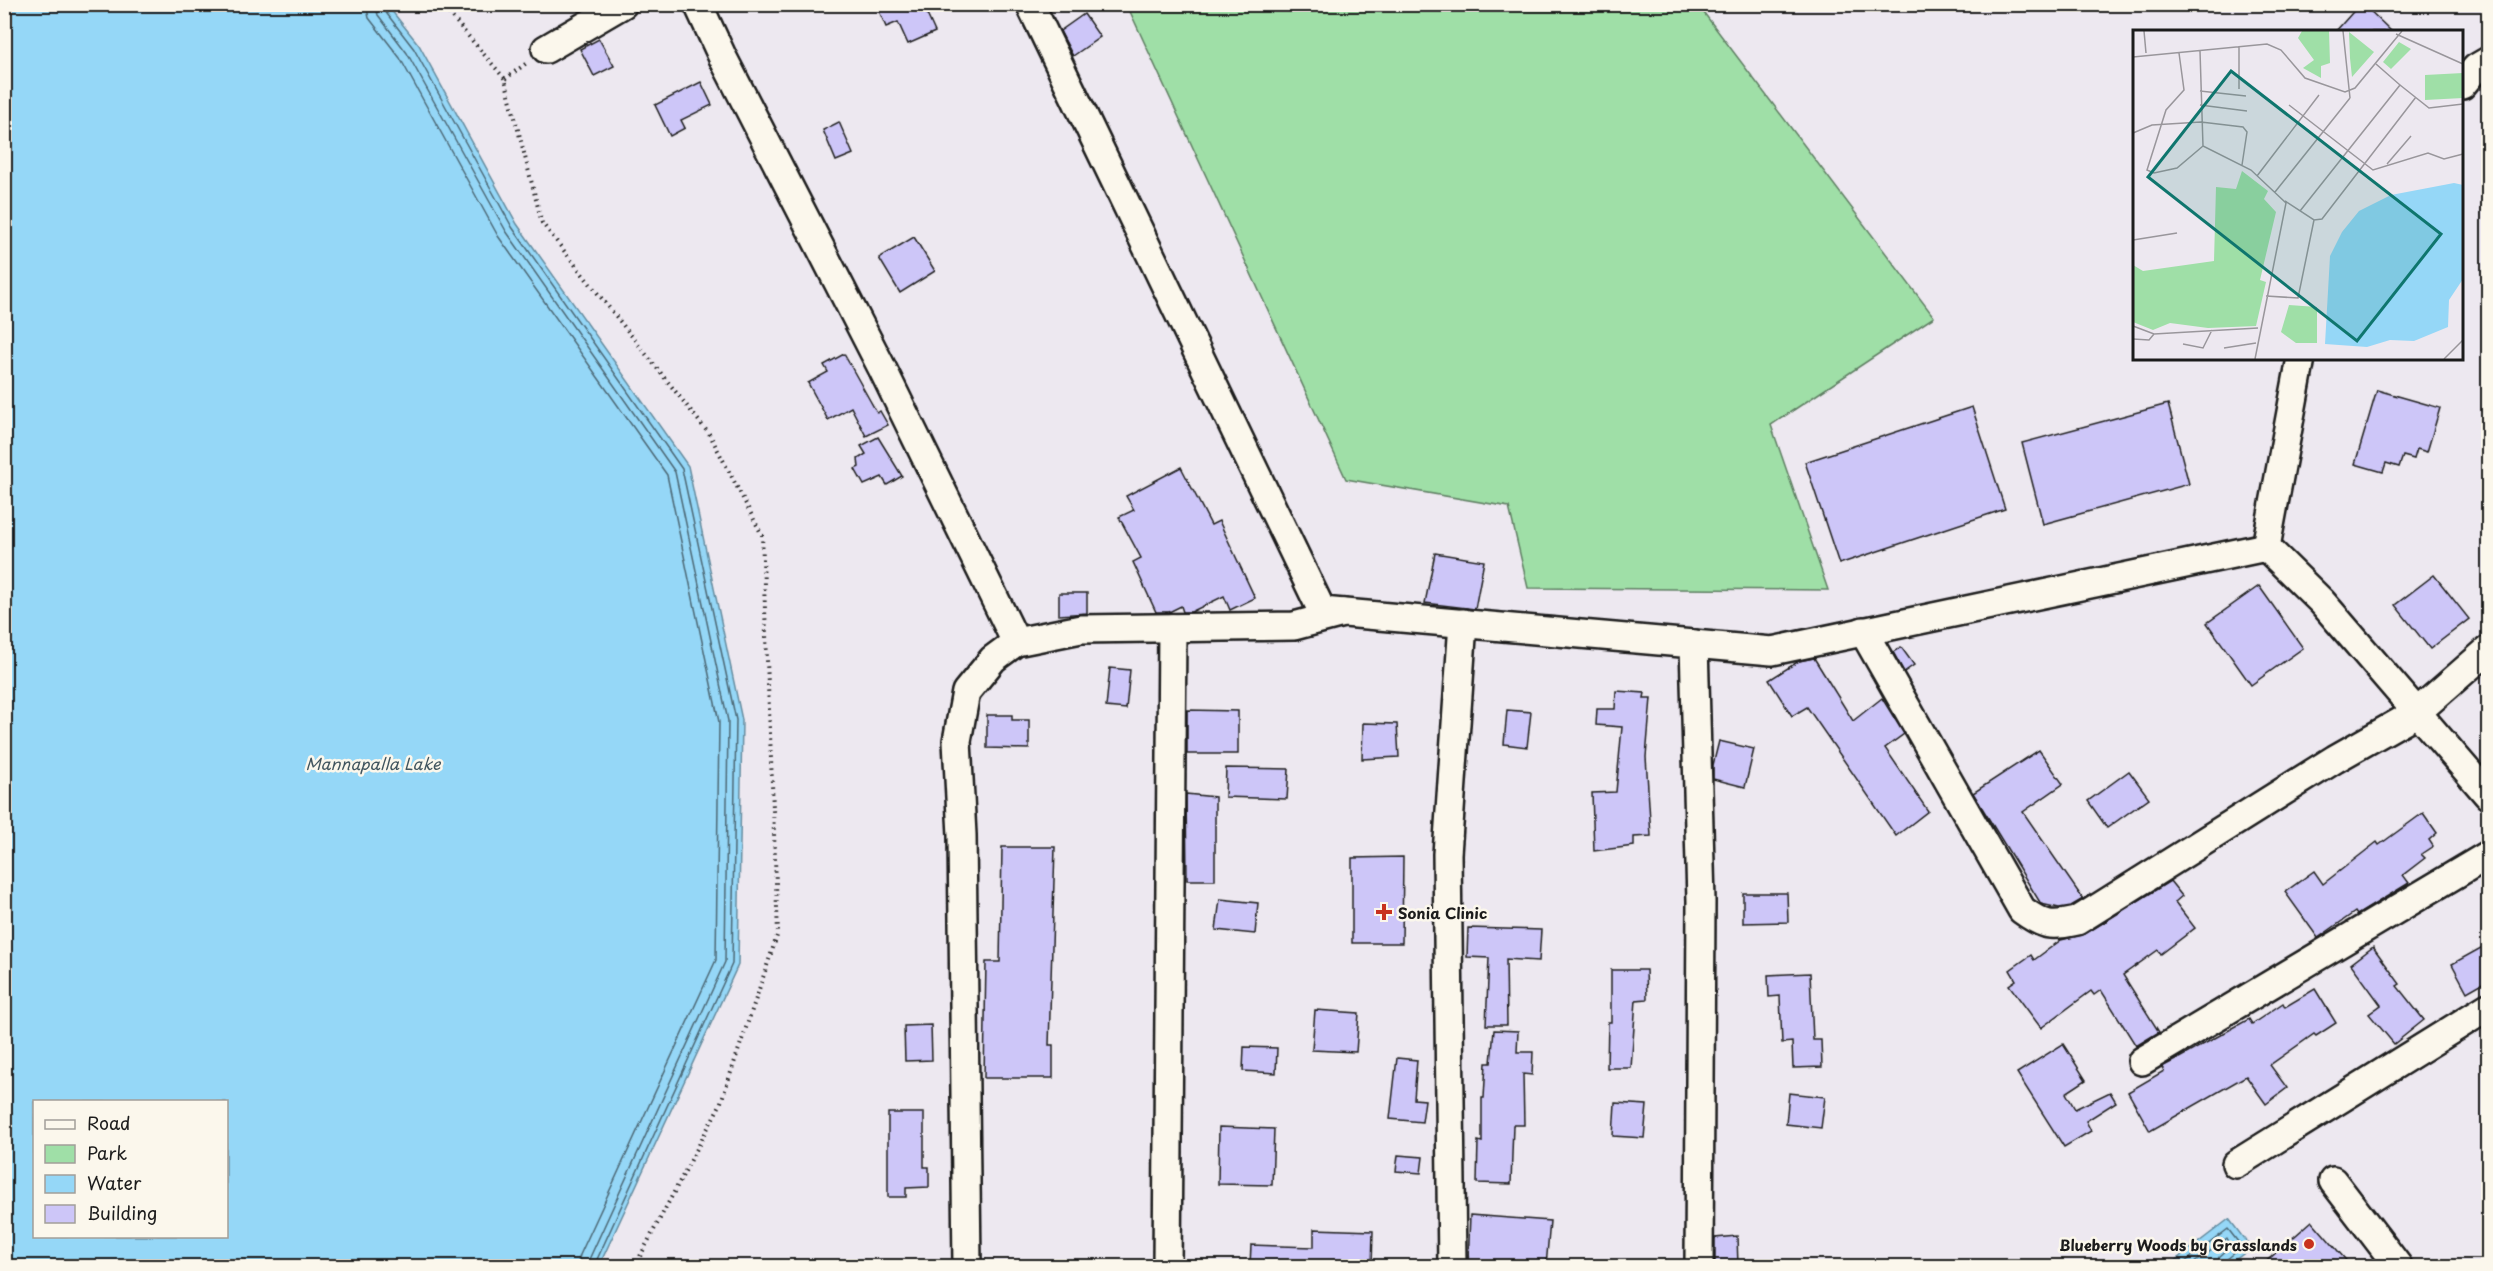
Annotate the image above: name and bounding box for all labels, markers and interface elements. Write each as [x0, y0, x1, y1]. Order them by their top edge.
inset map [2133, 30, 2463, 360]
water label: Mannapalla Lake [305, 751, 442, 775]
place label: Sonia Clinic [1398, 901, 1487, 924]
marker: Sonia Clinic [1375, 903, 1393, 921]
legend [33, 1100, 228, 1238]
text: Road [87, 1109, 131, 1136]
text: Park [87, 1139, 127, 1166]
text: Water [87, 1169, 142, 1196]
text: Building [87, 1199, 157, 1226]
place label: Blueberry Woods by Grasslands [2059, 1233, 2297, 1256]
marker: Blueberry Woods by Grasslands [2302, 1237, 2316, 1251]

